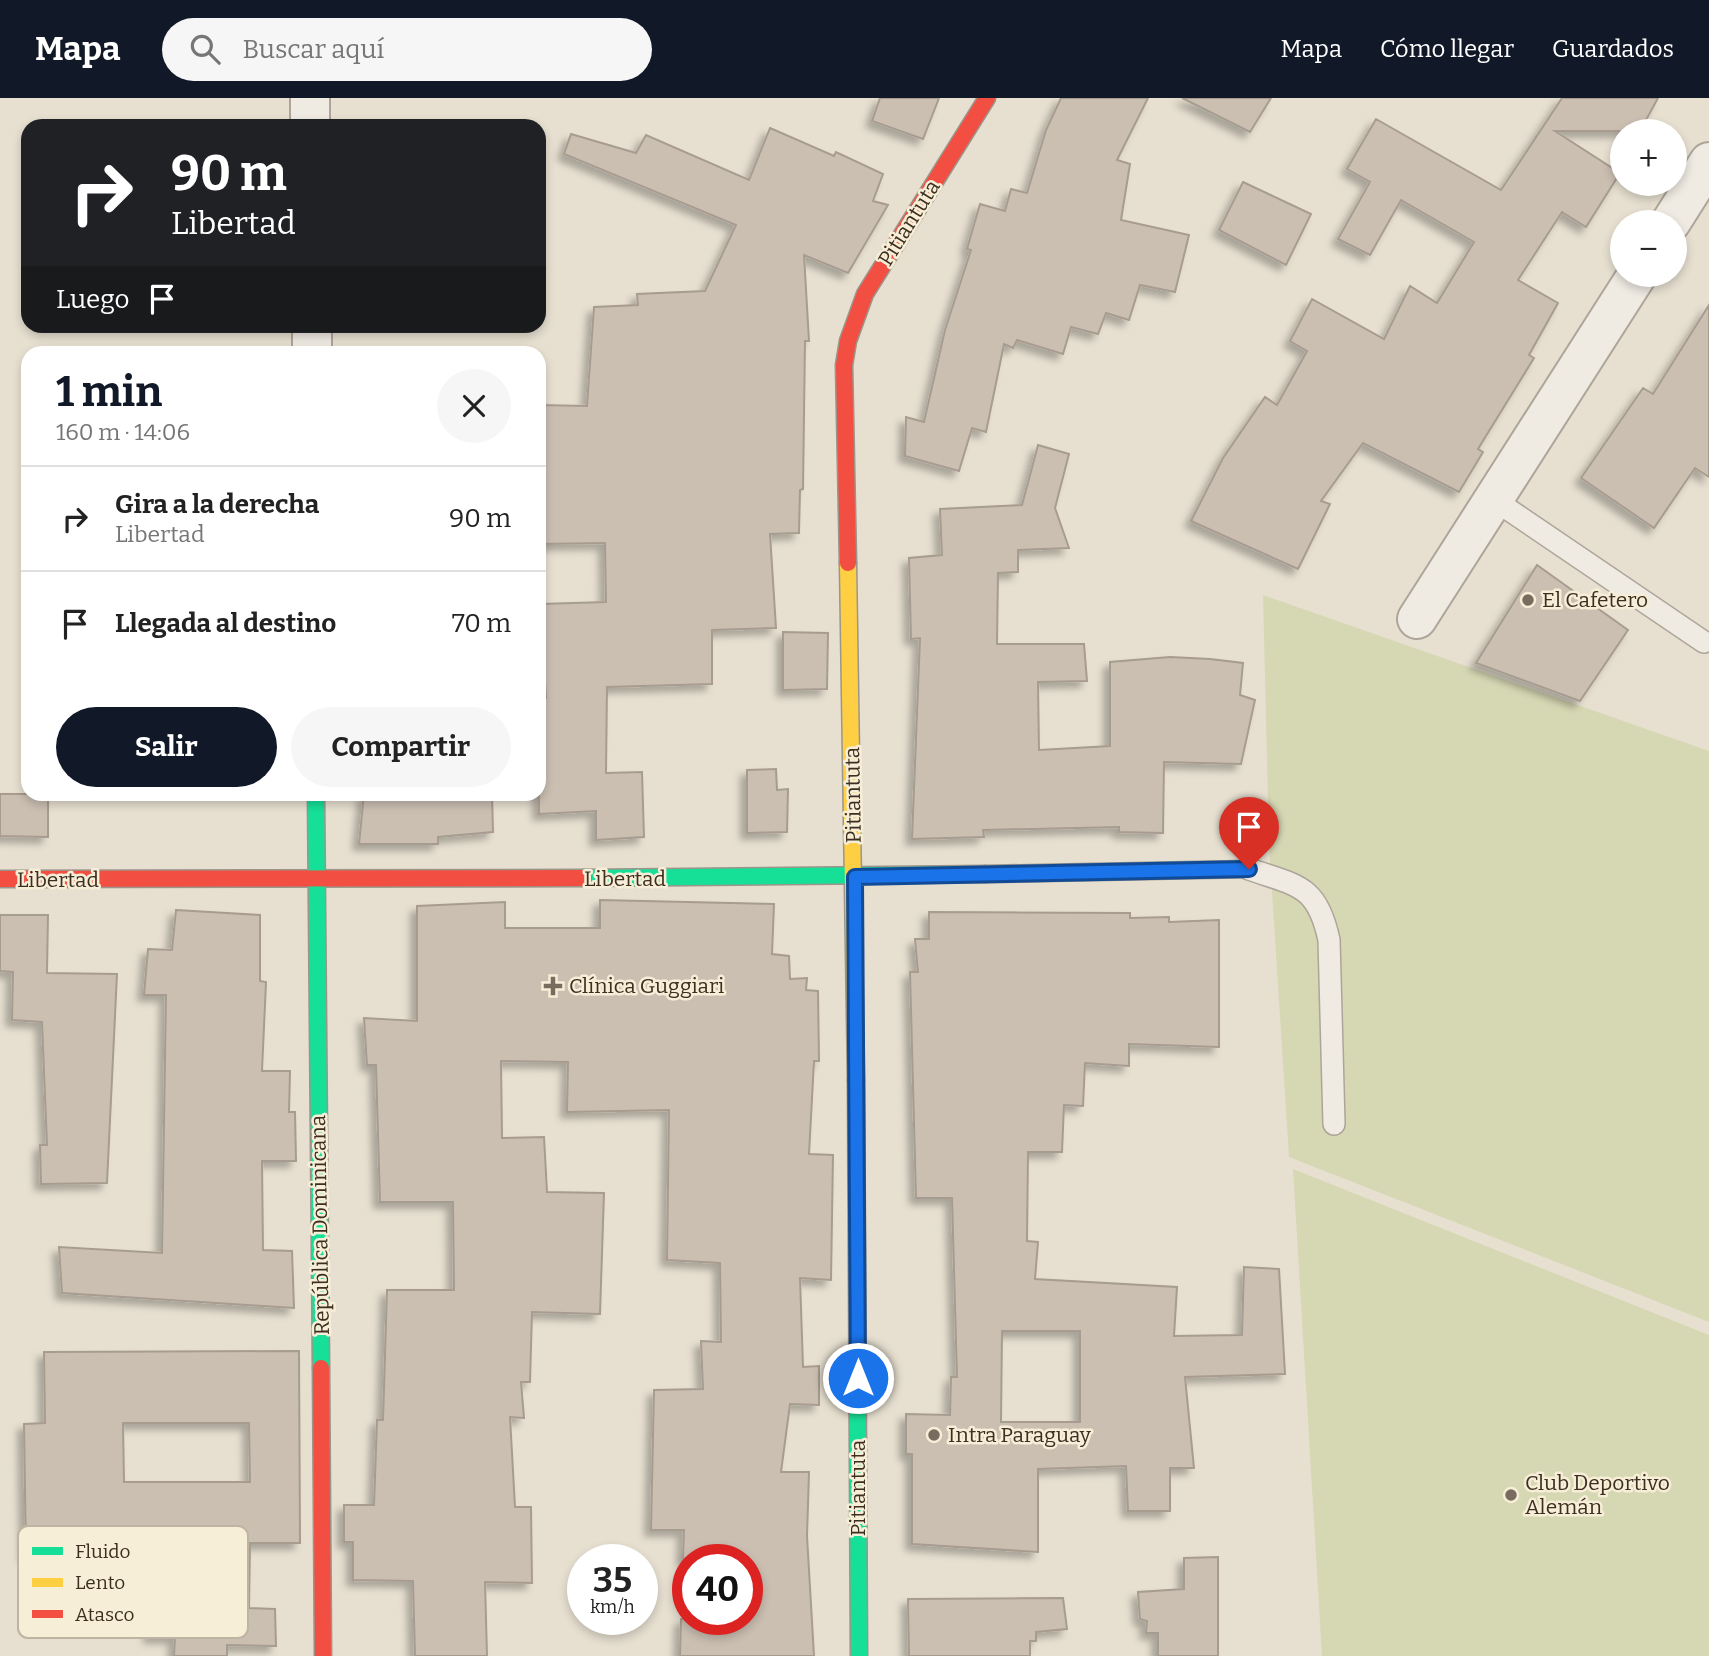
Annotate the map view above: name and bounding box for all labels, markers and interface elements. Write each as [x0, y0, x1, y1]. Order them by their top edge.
search box [162, 18, 652, 81]
text: Mapa [35, 29, 120, 69]
icon: search [186, 30, 224, 68]
text: Buscar aquí [242, 34, 384, 65]
text: Mapa [1281, 35, 1342, 63]
text: Cómo llegar [1380, 35, 1514, 63]
text: Guardados [1552, 35, 1674, 63]
map controls [1610, 119, 1687, 287]
button: + [1610, 119, 1687, 196]
text: 90 m [171, 144, 287, 203]
icon: right [56, 147, 147, 238]
street label: Pitiantuta [872, 175, 946, 271]
text: Libertad [171, 204, 296, 242]
button: − [1610, 210, 1687, 287]
icon: arrive [143, 280, 181, 318]
text: Luego [56, 284, 129, 315]
text: 1 min [56, 367, 162, 417]
button: close [437, 369, 511, 443]
text: 160 m · 14:06 [56, 418, 190, 446]
text: Gira a la derecha [115, 489, 319, 520]
icon: right [56, 500, 94, 538]
text: 90 m [449, 503, 511, 534]
text: Libertad [115, 520, 205, 548]
place label: El Cafetero [1542, 587, 1648, 613]
marker: El Cafetero [1520, 592, 1536, 608]
icon: arrive [56, 605, 94, 643]
text: Llegada al destino [115, 608, 336, 639]
text: 70 m [452, 608, 511, 639]
button: Salir [56, 707, 277, 787]
button: Compartir [291, 707, 511, 787]
street label: Pitiantuta [839, 746, 867, 843]
pin [1219, 797, 1279, 869]
icon: arrive [1230, 808, 1268, 846]
street label: Libertad [584, 866, 666, 892]
street label: Libertad [17, 867, 99, 893]
place label: Clínica Guggiari [569, 973, 724, 999]
marker: Clínica Guggiari [543, 976, 563, 996]
street label: República Dominicana [305, 1114, 335, 1335]
position arrow [821, 1341, 895, 1415]
place label: Intra Paraguay [948, 1422, 1092, 1448]
marker: Intra Paraguay [926, 1427, 942, 1443]
street label: Pitiantuta [845, 1439, 871, 1536]
place label: Club Deportivo Alemán [1525, 1470, 1670, 1520]
marker: Club Deportivo Alemán [1503, 1487, 1519, 1503]
legend [18, 1526, 248, 1638]
text: Fluido [75, 1540, 131, 1563]
speed limit sign: 40 [672, 1544, 763, 1635]
text: 35 [593, 1559, 632, 1601]
text: Lento [75, 1571, 125, 1594]
text: km/h [590, 1596, 635, 1618]
text: Atasco [75, 1603, 134, 1626]

